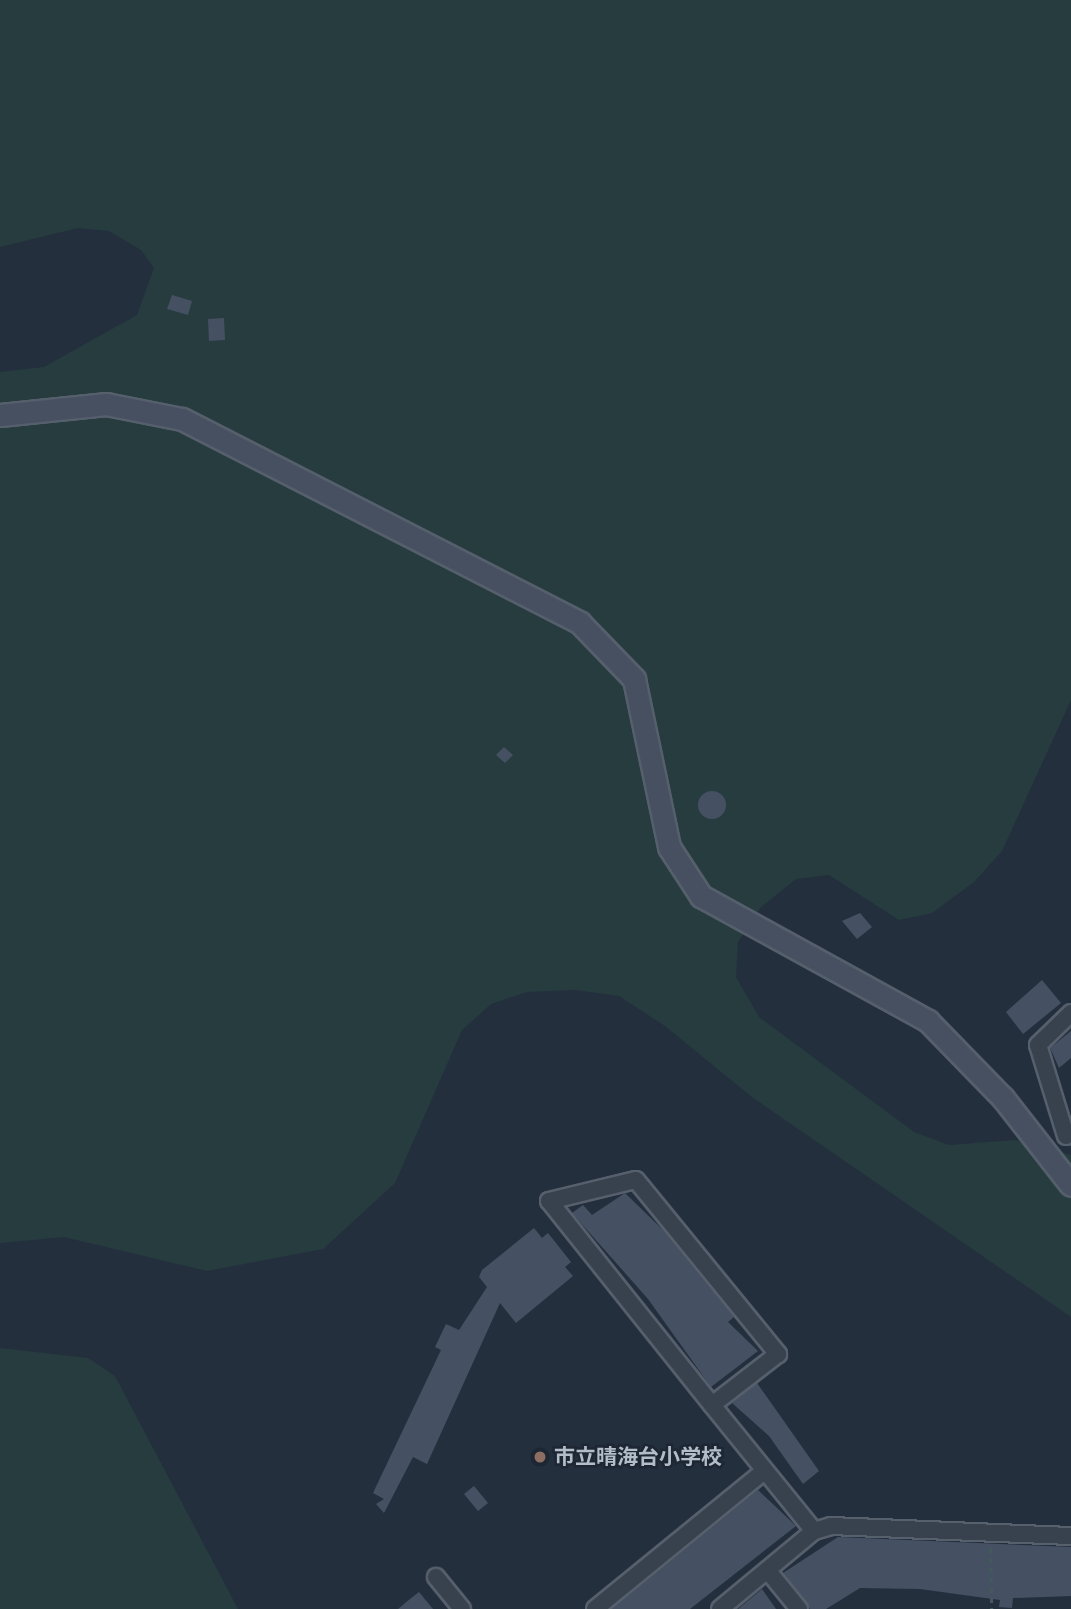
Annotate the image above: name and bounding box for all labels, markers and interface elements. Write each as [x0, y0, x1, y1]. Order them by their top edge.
place label: 市立晴海台小学校 [554, 1444, 722, 1470]
marker: 市立晴海台小学校 [532, 1449, 548, 1465]

